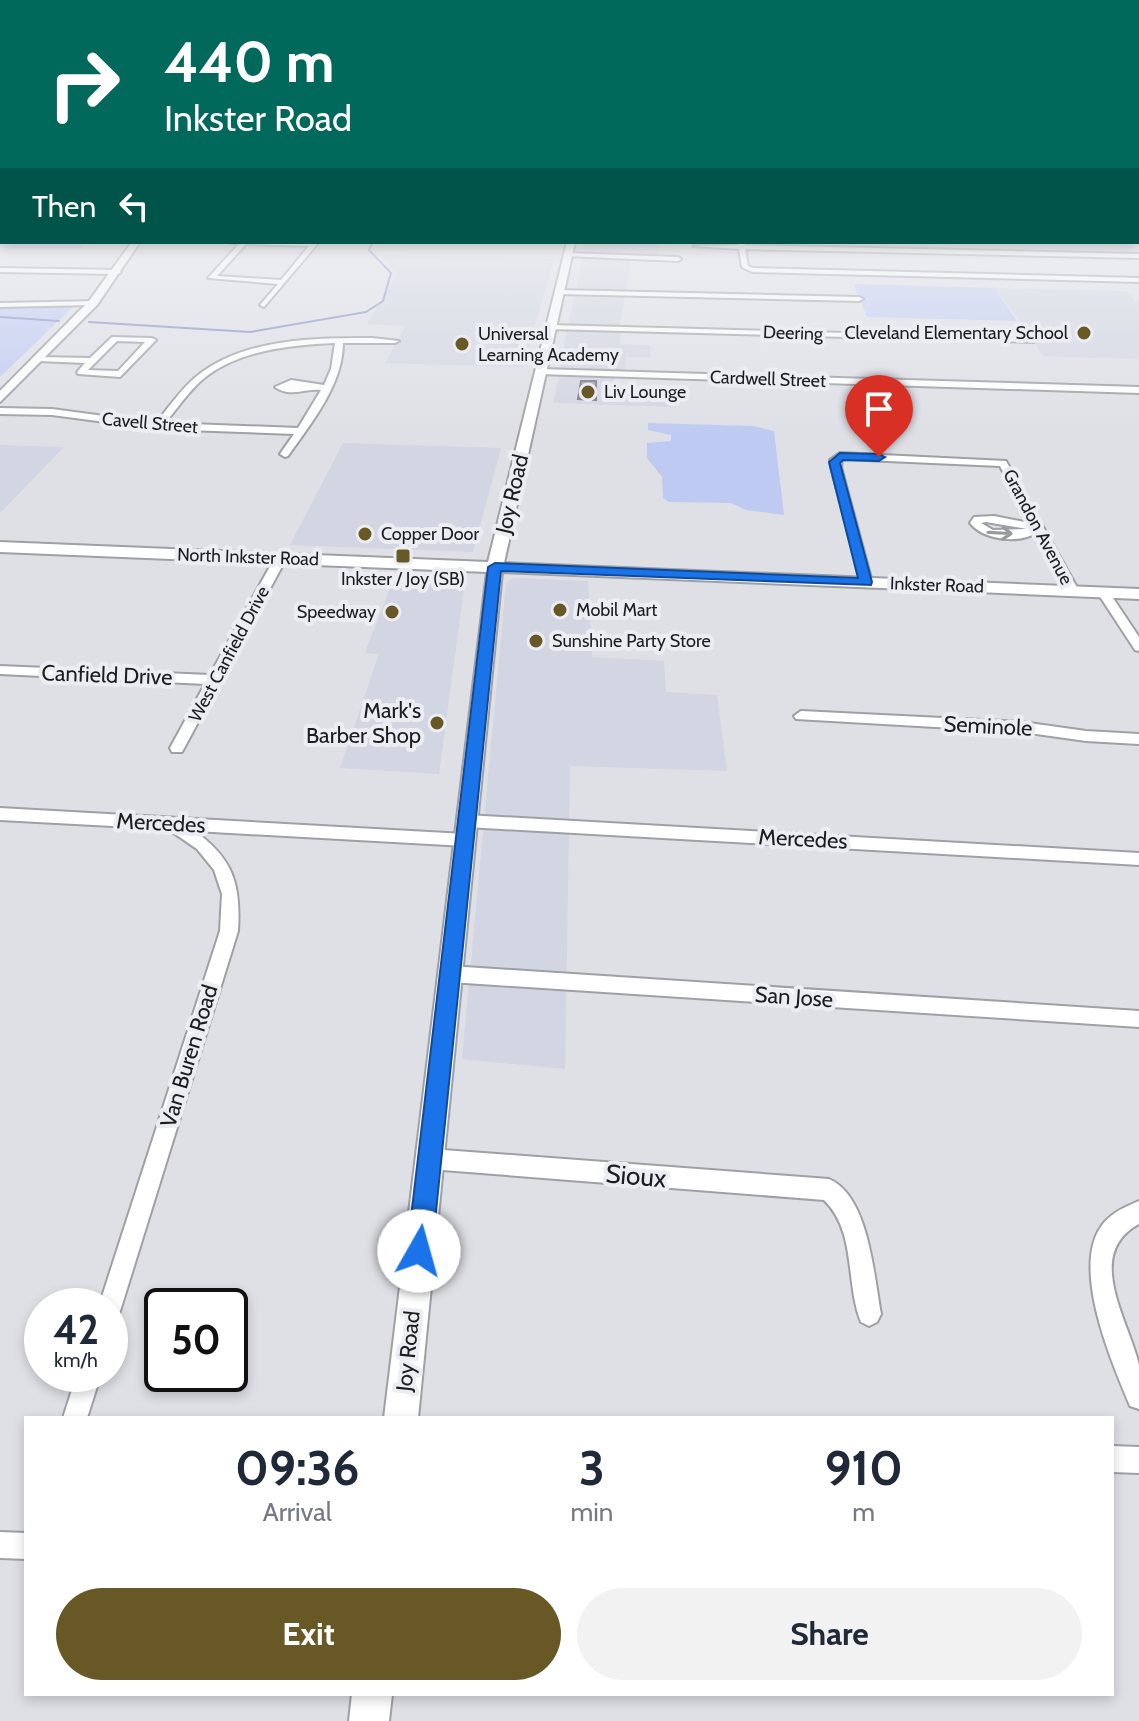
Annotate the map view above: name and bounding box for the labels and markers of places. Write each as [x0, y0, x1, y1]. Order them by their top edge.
place label: Cleveland Elementary School [844, 322, 1069, 344]
place label: Universal Learning Academy [478, 323, 619, 366]
marker: Cleveland Elementary School [1075, 324, 1093, 342]
marker: Universal Learning Academy [453, 335, 471, 353]
pin [845, 375, 913, 457]
place label: Liv Lounge [604, 381, 686, 403]
marker: Liv Lounge [579, 383, 597, 401]
place label: Copper Door [381, 523, 480, 545]
marker: Copper Door [356, 525, 374, 543]
marker: Inkster / Joy (SB) [394, 547, 412, 565]
place label: Inkster / Joy (SB) [341, 568, 465, 590]
place label: Mobil Mart [576, 599, 657, 621]
place label: Speedway [297, 601, 376, 623]
marker: Mobil Mart [551, 601, 569, 619]
marker: Speedway [383, 603, 401, 621]
place label: Sunshine Party Store [552, 630, 711, 652]
marker: Sunshine Party Store [527, 632, 545, 650]
place label: Mark's Barber Shop [306, 697, 421, 749]
marker: Mark's Barber Shop [428, 714, 446, 732]

